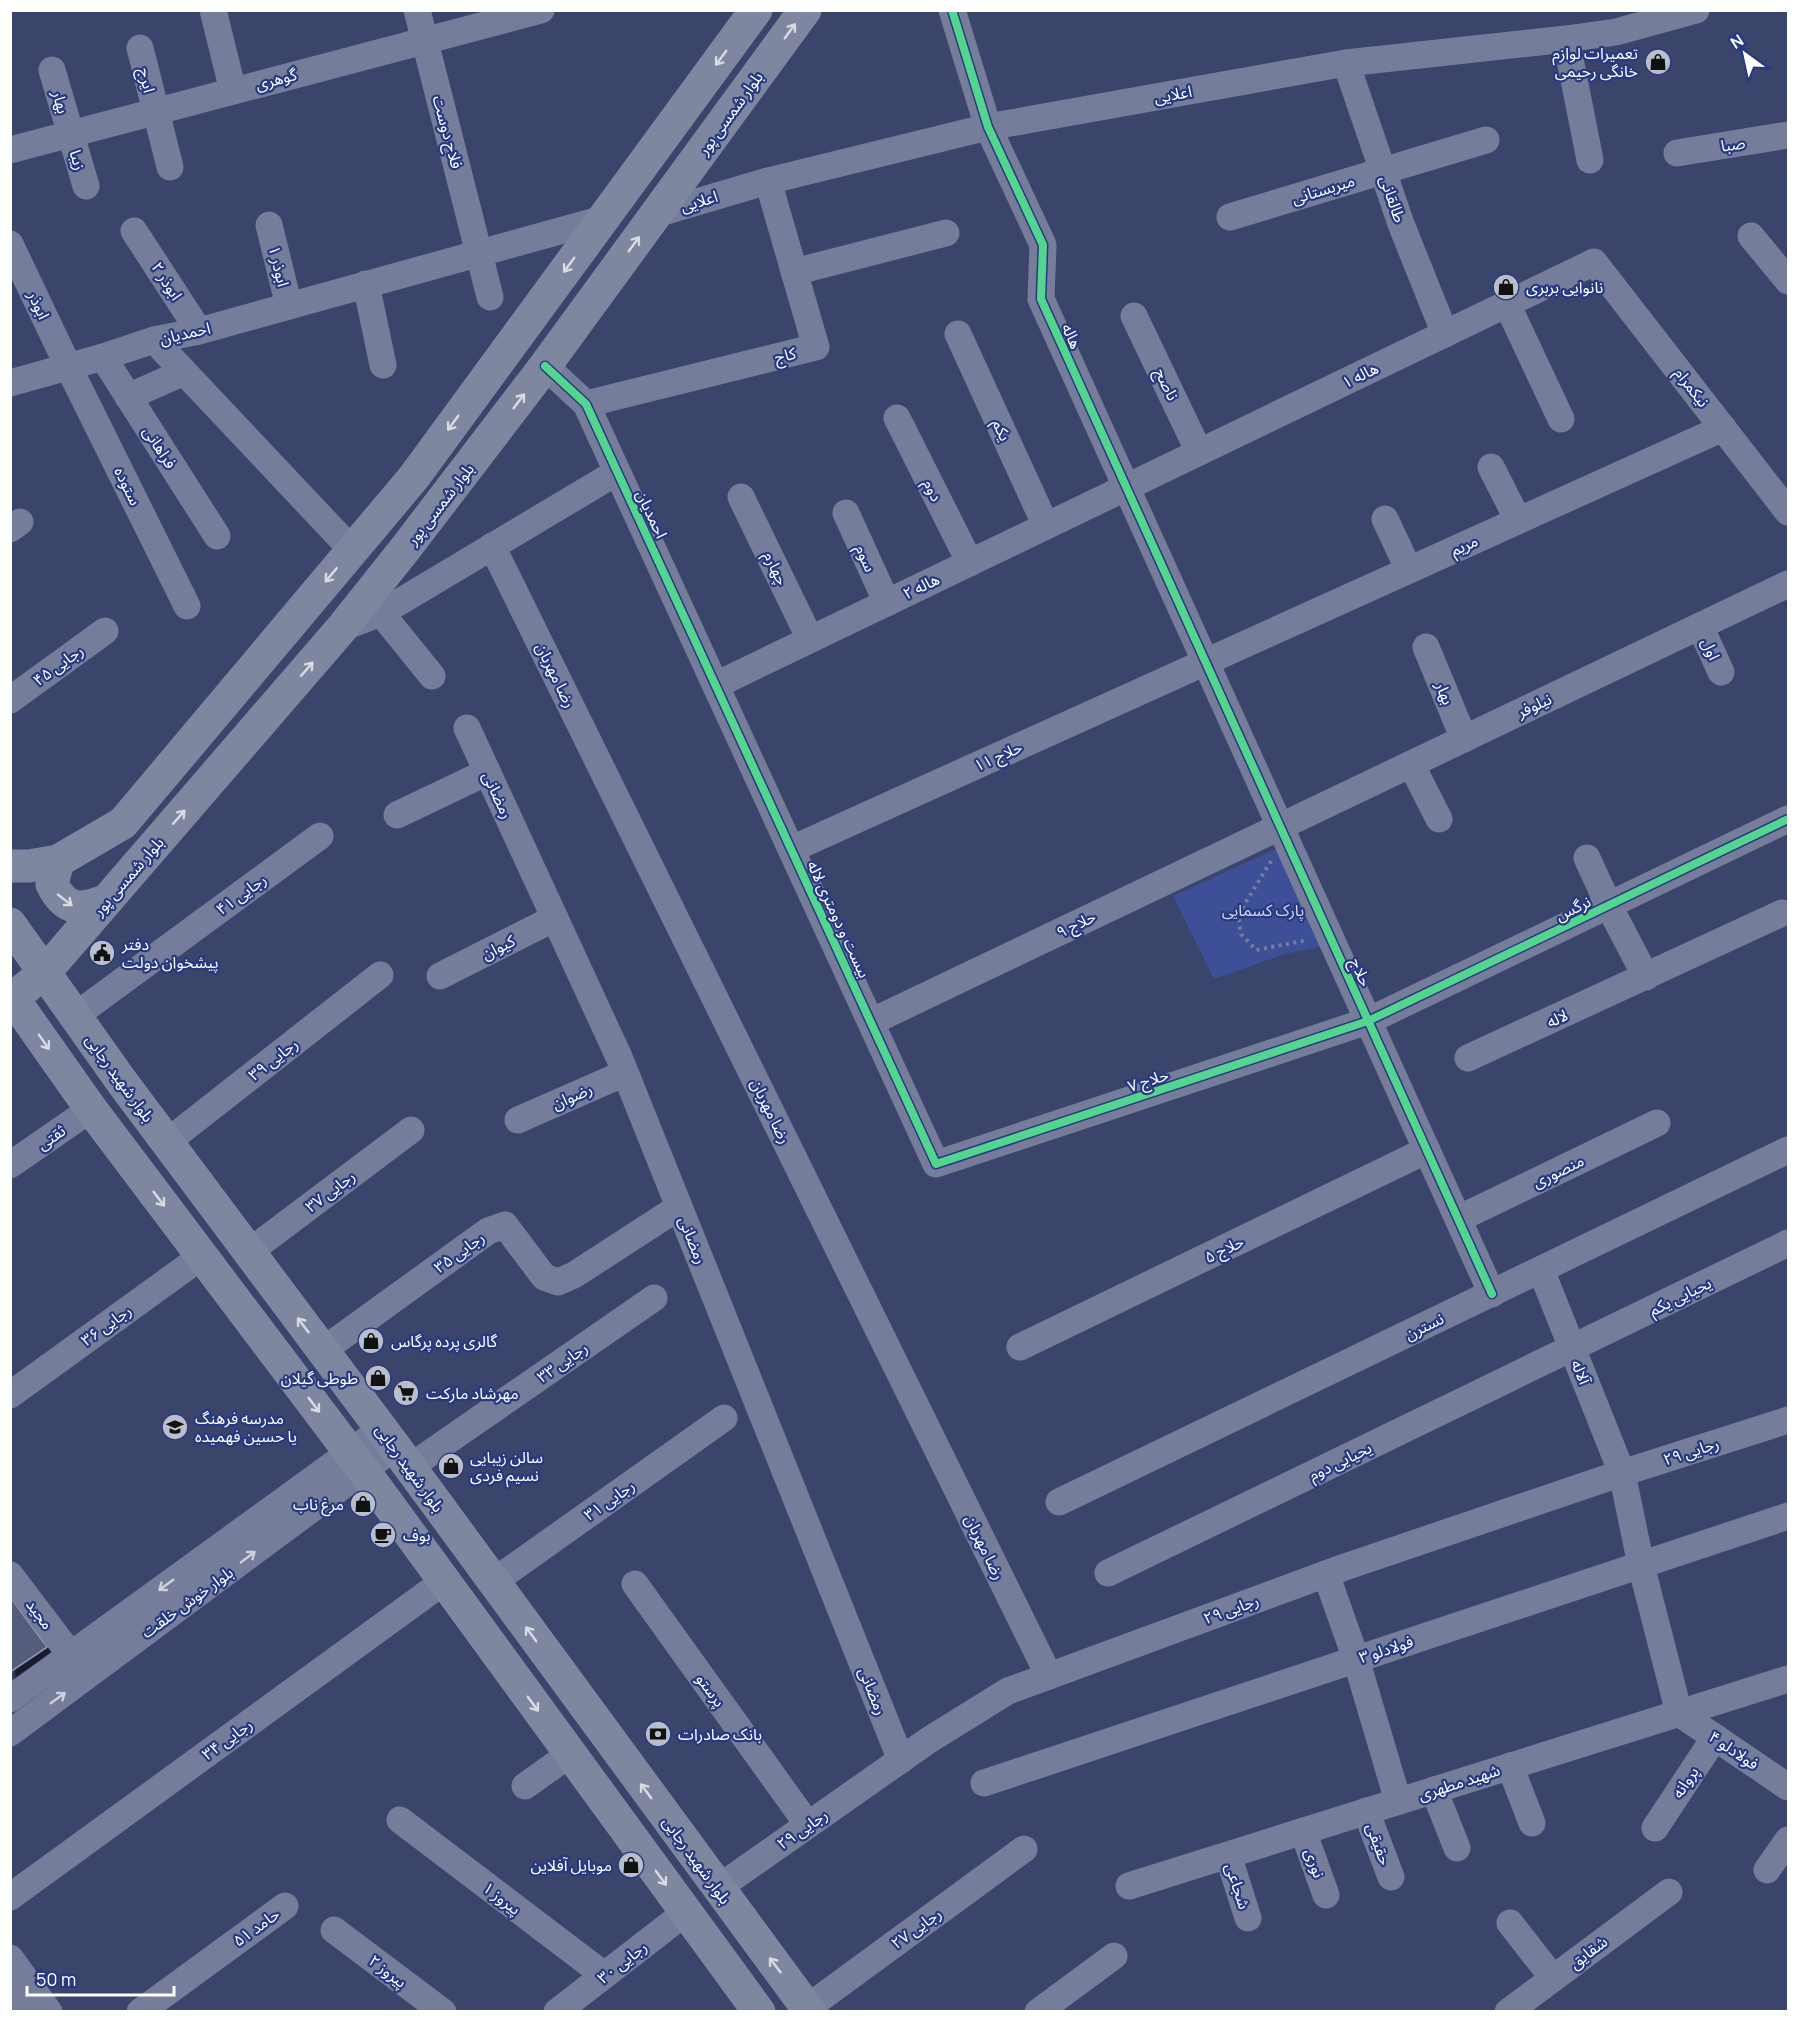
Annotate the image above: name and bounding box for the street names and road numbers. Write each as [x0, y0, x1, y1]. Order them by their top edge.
street label: گوهری [253, 63, 299, 95]
street label: ایرج [131, 65, 161, 95]
street label: بلوار شمسی پور [692, 67, 768, 160]
street label: اعلایی [1152, 80, 1194, 108]
street label: بهار [47, 87, 75, 116]
street label: فلاح دوست [426, 93, 468, 172]
street label: صبا [1719, 131, 1747, 157]
street label: زیبا [65, 147, 91, 173]
street label: میربستانی [1289, 169, 1357, 209]
street label: طالقانی [1375, 173, 1411, 226]
street label: اعلایی [678, 185, 720, 217]
street label: ابوذر ۱ [263, 243, 295, 289]
street label: ابوذر ۲ [146, 258, 188, 304]
street label: ابوذر [22, 286, 55, 323]
street label: احمدیان [157, 316, 213, 350]
street label: هاله [1057, 320, 1087, 352]
street label: کاج [772, 342, 799, 370]
street label: هاله ۱ [1338, 357, 1382, 393]
street label: نیکمرام [1668, 362, 1715, 413]
street label: ناصح [1148, 364, 1184, 405]
street label: یکم [986, 415, 1017, 445]
street label: فراهانی [138, 421, 182, 473]
street label: بلوار شمسی پور [401, 459, 479, 550]
street label: ستوده [109, 463, 147, 509]
street label: دوم [916, 475, 948, 506]
street label: احمدیان [631, 486, 673, 542]
street label: مریم [1447, 529, 1482, 563]
street label: سوم [848, 541, 882, 576]
street label: چهارم [757, 547, 794, 590]
street label: هاله ۲ [899, 568, 943, 604]
street label: اول [1696, 634, 1726, 664]
street label: رجایی ۴۵ [28, 639, 88, 691]
street label: رضا مهربان [531, 639, 581, 711]
street label: بهار [1430, 677, 1459, 708]
street label: نیلوفر [1512, 687, 1555, 723]
street label: حلاج ۱۱ [970, 736, 1026, 778]
street label: رمضانی [478, 768, 518, 822]
street label: بلوار شمسی پور [87, 832, 169, 921]
street label: بیست و دومتری لاله [802, 857, 876, 981]
street label: رجایی ۴۱ [211, 868, 271, 920]
street label: نرگس [1552, 890, 1594, 926]
street label: حلاج ۹ [1052, 905, 1100, 945]
street label: کیوان [477, 929, 519, 965]
street label: حلاج [1343, 954, 1377, 991]
street label: لاله [1543, 1004, 1571, 1032]
street label: بلوار شهید رجایی [81, 1030, 159, 1126]
street label: رجایی ۳۹ [244, 1033, 302, 1085]
street label: حلاج ۷ [1125, 1063, 1172, 1099]
street label: رضا مهربان [746, 1075, 796, 1147]
street label: رضوان [548, 1077, 596, 1115]
street label: ثقتی [32, 1119, 70, 1155]
street label: منصوری [1529, 1149, 1587, 1193]
street label: رجایی ۳۷ [300, 1165, 360, 1217]
street label: رمضانی [674, 1213, 712, 1267]
street label: رجایی ۳۵ [429, 1226, 489, 1278]
street label: حلاج ۵ [1200, 1230, 1248, 1270]
street label: یحیایی یکم [1645, 1271, 1716, 1322]
street label: رجایی ۳۶ [76, 1299, 136, 1351]
street label: نسترن [1401, 1307, 1447, 1345]
street label: رجایی ۳۳ [532, 1337, 592, 1387]
street label: آلاله [1566, 1356, 1596, 1389]
street label: بلوار شهید رجایی [371, 1420, 449, 1516]
street label: رجایی ۲۹ [1660, 1432, 1722, 1470]
street label: یحیایی دوم [1305, 1436, 1376, 1488]
street label: رجایی ۳۱ [579, 1475, 639, 1525]
street label: رضا مهربان [960, 1511, 1010, 1583]
street label: بلوار خوش خلقت [137, 1561, 237, 1643]
street label: رجایی ۲۹ [1200, 1589, 1262, 1629]
street label: مجید [21, 1594, 59, 1634]
street label: فولادلو ۳ [1356, 1630, 1416, 1668]
street label: رمضانی [854, 1664, 892, 1718]
street label: پرستو [691, 1669, 731, 1711]
street label: رجایی ۳۴ [197, 1713, 257, 1765]
street label: فولادلو ۴ [1705, 1725, 1763, 1775]
street label: شهید مطهری [1415, 1758, 1503, 1806]
street label: پروانه [1666, 1762, 1704, 1802]
street label: رجایی ۲۹ [772, 1804, 832, 1854]
street label: بلوار شهید رجایی [658, 1812, 736, 1908]
street label: حقیقی [1361, 1820, 1397, 1868]
street label: نوری [1300, 1845, 1330, 1881]
street label: شجاعی [1220, 1860, 1256, 1912]
street label: پیروز ۱ [478, 1876, 526, 1920]
street label: رجایی ۲۷ [886, 1902, 946, 1954]
street label: حامد ۵۱ [228, 1903, 284, 1951]
street label: شقایق [1564, 1930, 1612, 1974]
street label: رجایی ۳۰ [593, 1936, 651, 1988]
street label: پیروز ۲ [364, 1949, 412, 1993]

